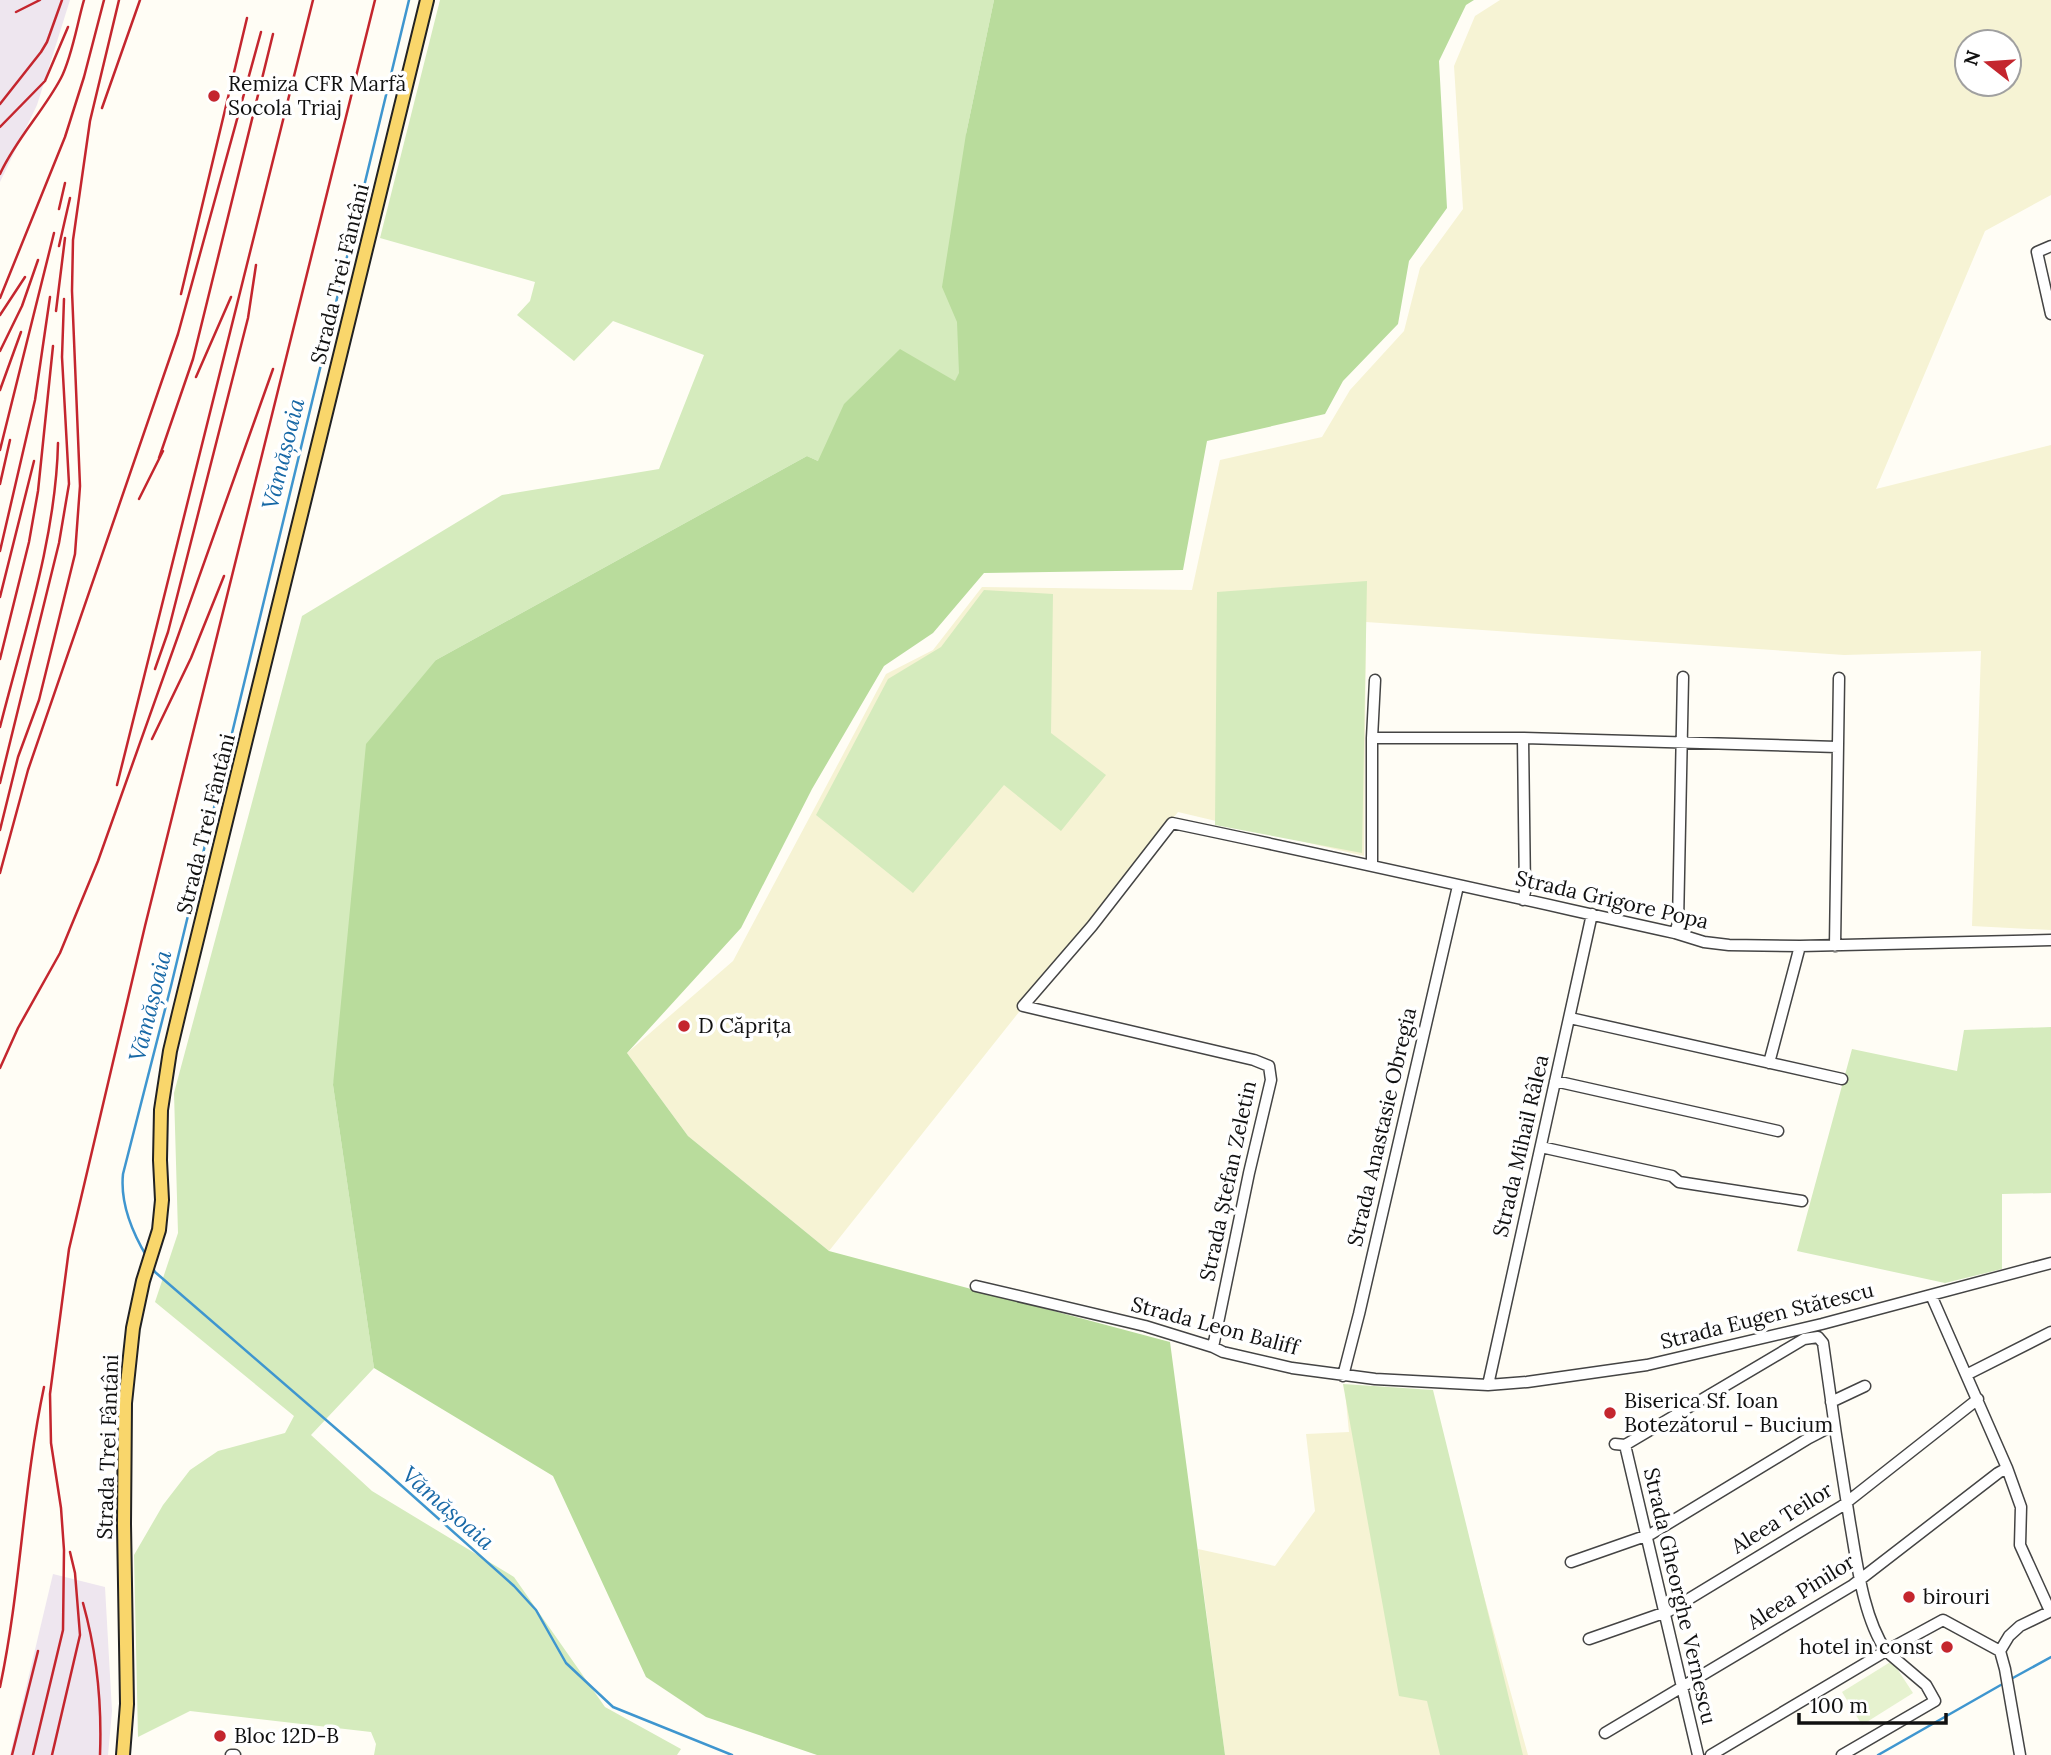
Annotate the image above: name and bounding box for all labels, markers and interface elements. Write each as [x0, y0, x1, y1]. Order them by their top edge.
north arrow [1953, 28, 2023, 98]
text: N [1958, 47, 1985, 69]
place label: Remiza CFR Marfă Socola Triaj [228, 70, 406, 121]
marker: Remiza CFR Marfă Socola Triaj [206, 88, 222, 104]
street label: Strada Trei Fântâni [304, 181, 375, 367]
water label: Vămășoaia [255, 395, 310, 512]
street label: Strada Trei Fântâni [170, 731, 241, 917]
street label: Strada Grigore Popa [1513, 864, 1711, 935]
water label: Vămășoaia [122, 947, 177, 1064]
street label: Strada Anastasie Obregia [1341, 1004, 1422, 1249]
place label: D Căprița [698, 1012, 792, 1039]
marker: D Căprița [676, 1018, 692, 1034]
street label: Strada Mihail Râlea [1486, 1052, 1555, 1240]
street label: Strada Ștefan Zeletin [1193, 1078, 1262, 1284]
street label: Strada Eugen Stătescu [1657, 1276, 1876, 1355]
street label: Strada Leon Baliff [1128, 1290, 1304, 1361]
street label: Strada Trei Fântâni [91, 1354, 124, 1540]
place label: Biserica Sf. Ioan Botezătorul - Bucium [1624, 1387, 1833, 1438]
marker: Biserica Sf. Ioan Botezătorul - Bucium [1602, 1405, 1618, 1421]
water label: Vămășoaia [396, 1459, 501, 1556]
street label: Strada Gheorghe Vernescu [1638, 1465, 1723, 1727]
street label: Aleea Teilor [1725, 1476, 1837, 1560]
street label: Aleea Pinilor [1741, 1548, 1860, 1636]
place label: birouri [1923, 1583, 1990, 1610]
marker: birouri [1901, 1589, 1917, 1605]
place label: hotel in const [1799, 1633, 1934, 1660]
marker: hotel in const [1939, 1639, 1955, 1655]
scale bar [1799, 1682, 1946, 1726]
text: 100 m [1810, 1692, 1868, 1719]
place label: Bloc 12D-B [234, 1722, 339, 1749]
marker: Bloc 12D-B [212, 1728, 228, 1744]

